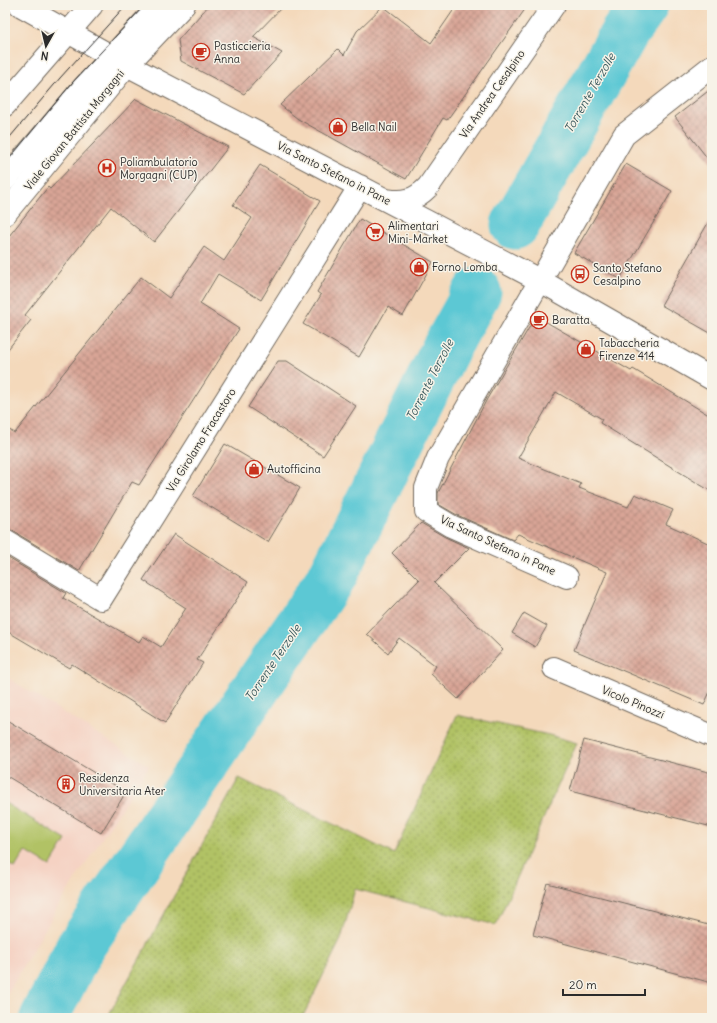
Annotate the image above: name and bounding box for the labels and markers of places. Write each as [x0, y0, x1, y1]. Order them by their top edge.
place label: Pasticcieria Anna [214, 39, 271, 66]
cafe icon: Pasticcieria Anna [191, 42, 211, 62]
shop icon: Bella Nail [328, 117, 348, 137]
place label: Bella Nail [351, 120, 397, 134]
place label: Poliambulatorio Morgagni (CUP) [120, 155, 198, 182]
hospital icon: Poliambulatorio Morgagni (CUP) [97, 158, 117, 178]
place label: Alimentari Mini-Market [388, 219, 448, 246]
supermarket icon: Alimentari Mini-Market [365, 222, 385, 242]
shop icon: Forno Lomba [409, 257, 429, 277]
place label: Forno Lomba [432, 260, 498, 274]
place label: Santo Stefano Cesalpino [593, 261, 662, 288]
bus stop icon: Santo Stefano Cesalpino [570, 264, 590, 284]
cafe icon: Baratta [529, 310, 549, 330]
place label: Baratta [552, 313, 590, 327]
place label: Tabaccheria Firenze 414 [599, 336, 659, 363]
shop icon: Tabaccheria Firenze 414 [576, 339, 596, 359]
shop icon: Autofficina [244, 459, 264, 479]
place label: Autofficina [267, 462, 321, 476]
place label: Residenza Universitaria Ater [79, 771, 166, 798]
building icon: Residenza Universitaria Ater [56, 774, 76, 794]

